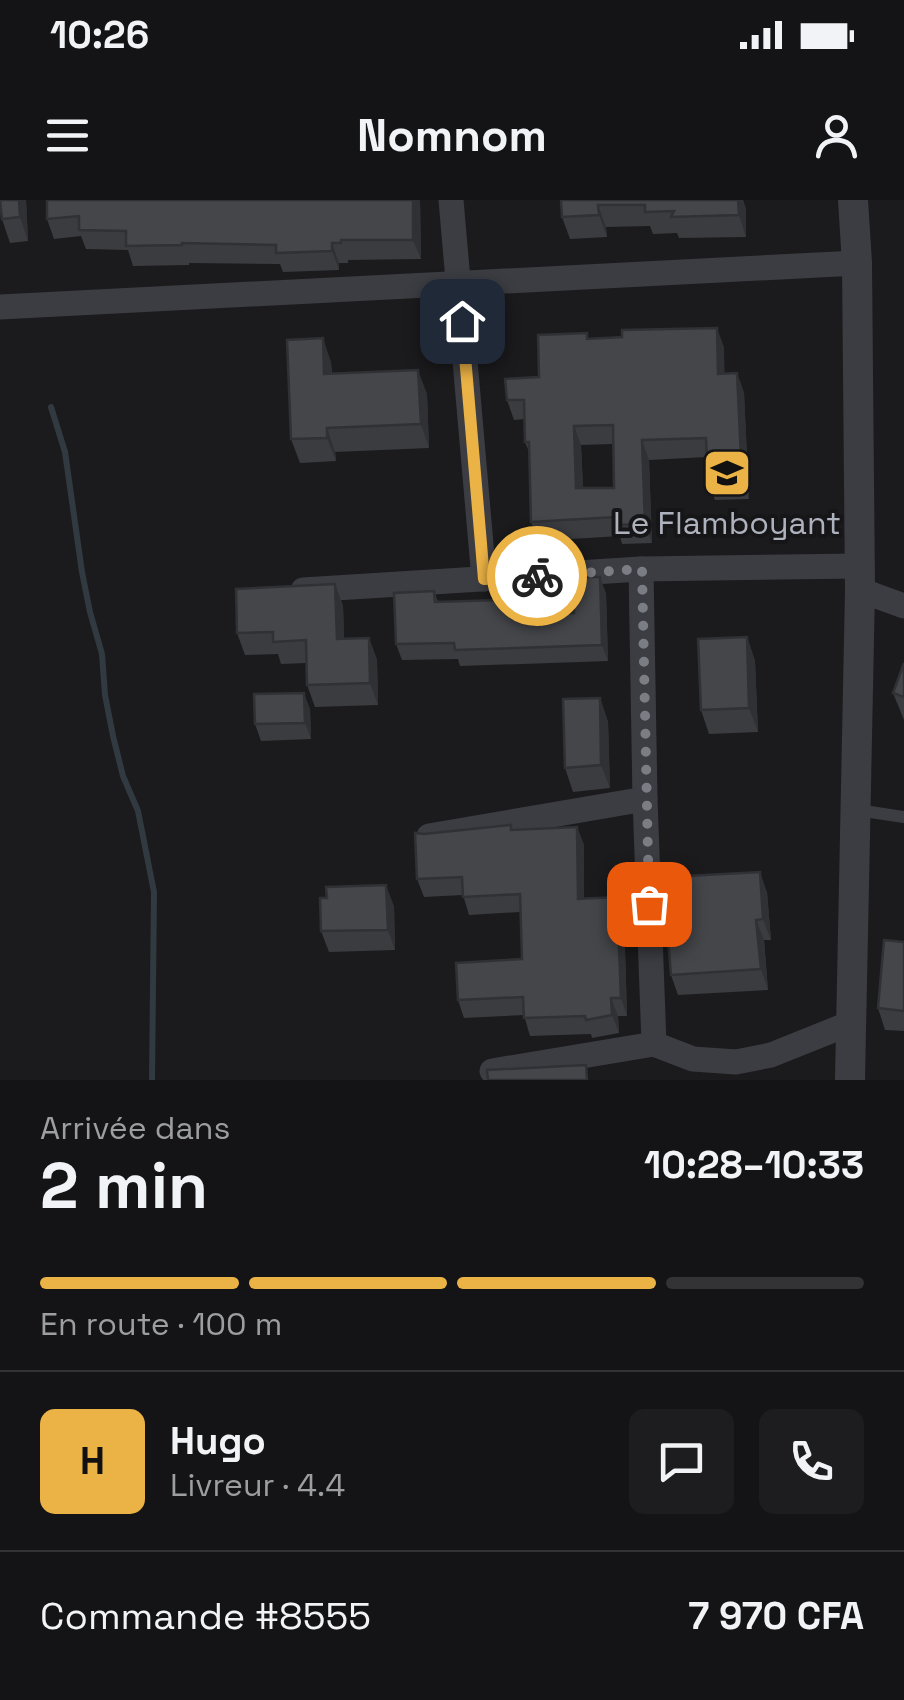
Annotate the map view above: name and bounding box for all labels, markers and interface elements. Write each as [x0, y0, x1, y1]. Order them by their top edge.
text: 10:26 [50, 11, 149, 59]
text: Nomnom [357, 107, 547, 164]
icon: menu [40, 108, 95, 163]
icon: person [809, 108, 864, 163]
pin [420, 279, 505, 364]
icon: home [435, 294, 490, 349]
school or university icon: Le Flamboyant [701, 447, 753, 499]
place label: Le Flamboyant [613, 503, 841, 543]
courier [487, 526, 587, 626]
icon: bike [510, 549, 565, 604]
pin [607, 862, 692, 947]
icon: bag [622, 877, 677, 932]
text: Arrivée dans [40, 1108, 230, 1148]
text: 10:28–10:33 [644, 1141, 864, 1189]
text: 2 min [40, 1144, 208, 1227]
text: En route · 100 m [40, 1304, 282, 1344]
button: chat [629, 1409, 734, 1514]
button: phone [759, 1409, 864, 1514]
text: Hugo [170, 1417, 266, 1465]
text: H [80, 1437, 105, 1485]
text: Livreur · 4.4 [170, 1465, 345, 1505]
text: Commande #8555 [40, 1592, 371, 1640]
text: 7 970 CFA [688, 1592, 864, 1640]

